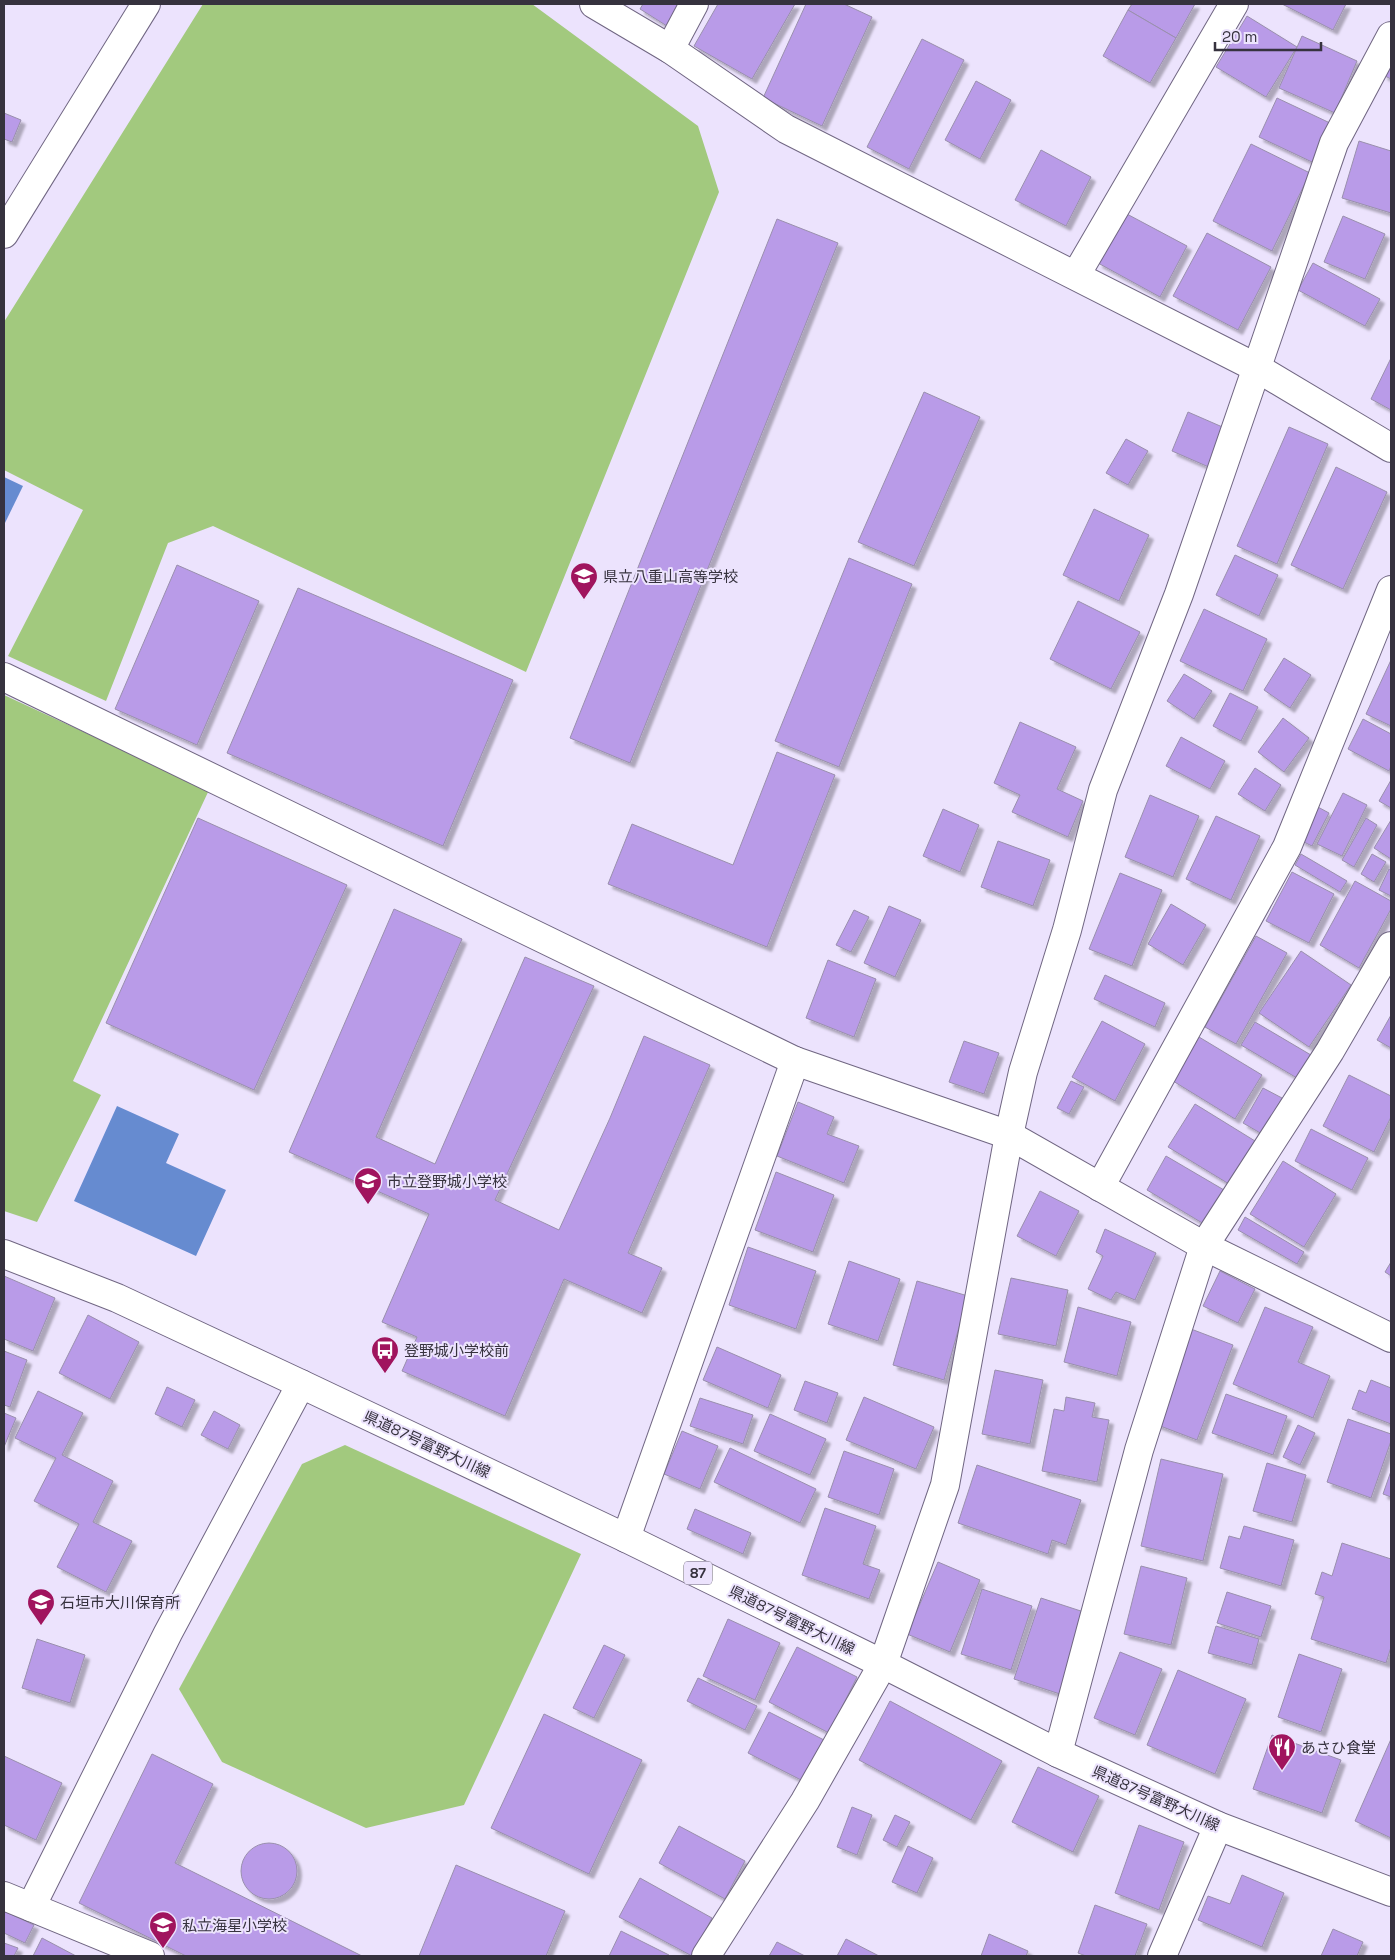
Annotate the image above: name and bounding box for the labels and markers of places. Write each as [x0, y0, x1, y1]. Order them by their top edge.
school or university icon: 県立八重山高等学校 [569, 561, 599, 600]
place label: 県立八重山高等学校 [603, 567, 738, 586]
school or university icon: 市立登野城小学校 [353, 1166, 383, 1205]
place label: 市立登野城小学校 [387, 1172, 507, 1191]
bus stop icon: 登野城小学校前 [370, 1335, 400, 1374]
place label: 登野城小学校前 [404, 1341, 509, 1360]
school or university icon: 石垣市大川保育所 [26, 1587, 56, 1626]
place label: 石垣市大川保育所 [60, 1593, 180, 1612]
restaurant icon: あさひ食堂 [1267, 1732, 1297, 1771]
place label: あさひ食堂 [1301, 1738, 1376, 1757]
school or university icon: 私立海星小学校 [148, 1910, 178, 1949]
place label: 私立海星小学校 [182, 1916, 287, 1935]

